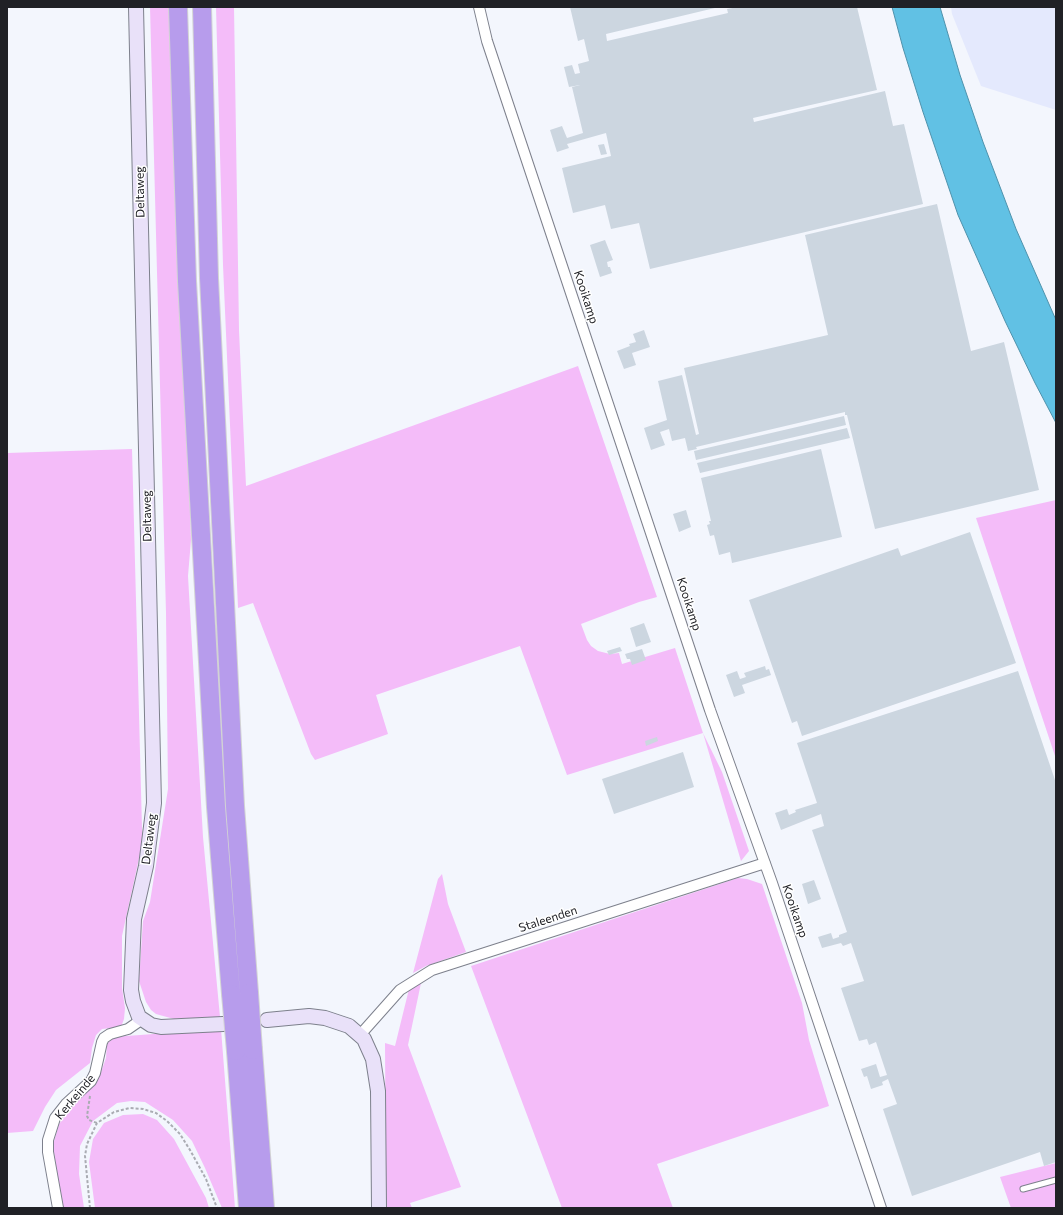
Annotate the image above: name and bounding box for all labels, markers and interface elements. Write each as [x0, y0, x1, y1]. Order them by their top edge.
street label: Deltaweg [132, 166, 148, 218]
street label: Kooikamp [571, 268, 601, 326]
street label: Deltaweg [139, 490, 155, 542]
street label: Kooikamp [674, 575, 704, 633]
street label: Deltaweg [139, 813, 159, 865]
street label: Kooikamp [779, 882, 811, 940]
street label: Staleenden [517, 903, 579, 935]
street label: Kerkeinde [52, 1071, 98, 1123]

